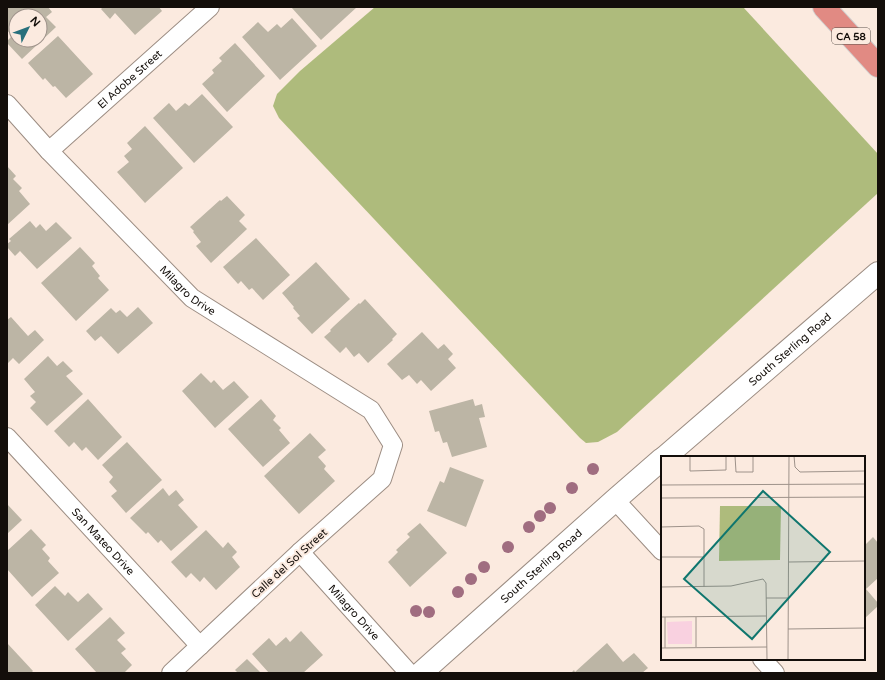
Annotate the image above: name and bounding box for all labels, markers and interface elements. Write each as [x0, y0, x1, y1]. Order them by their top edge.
north arrow [8, 8, 48, 48]
text: N [27, 14, 43, 29]
road number: CA 58 [832, 28, 870, 44]
street label: El Adobe Street [95, 47, 165, 112]
street label: Milagro Drive [157, 263, 218, 318]
street label: South Sterling Road [746, 310, 834, 389]
inset map [661, 456, 865, 660]
street label: San Mateo Drive [69, 506, 137, 578]
street label: Calle del Sol Street [249, 526, 330, 601]
street label: South Sterling Road [498, 526, 585, 606]
street label: Milagro Drive [326, 582, 382, 643]

